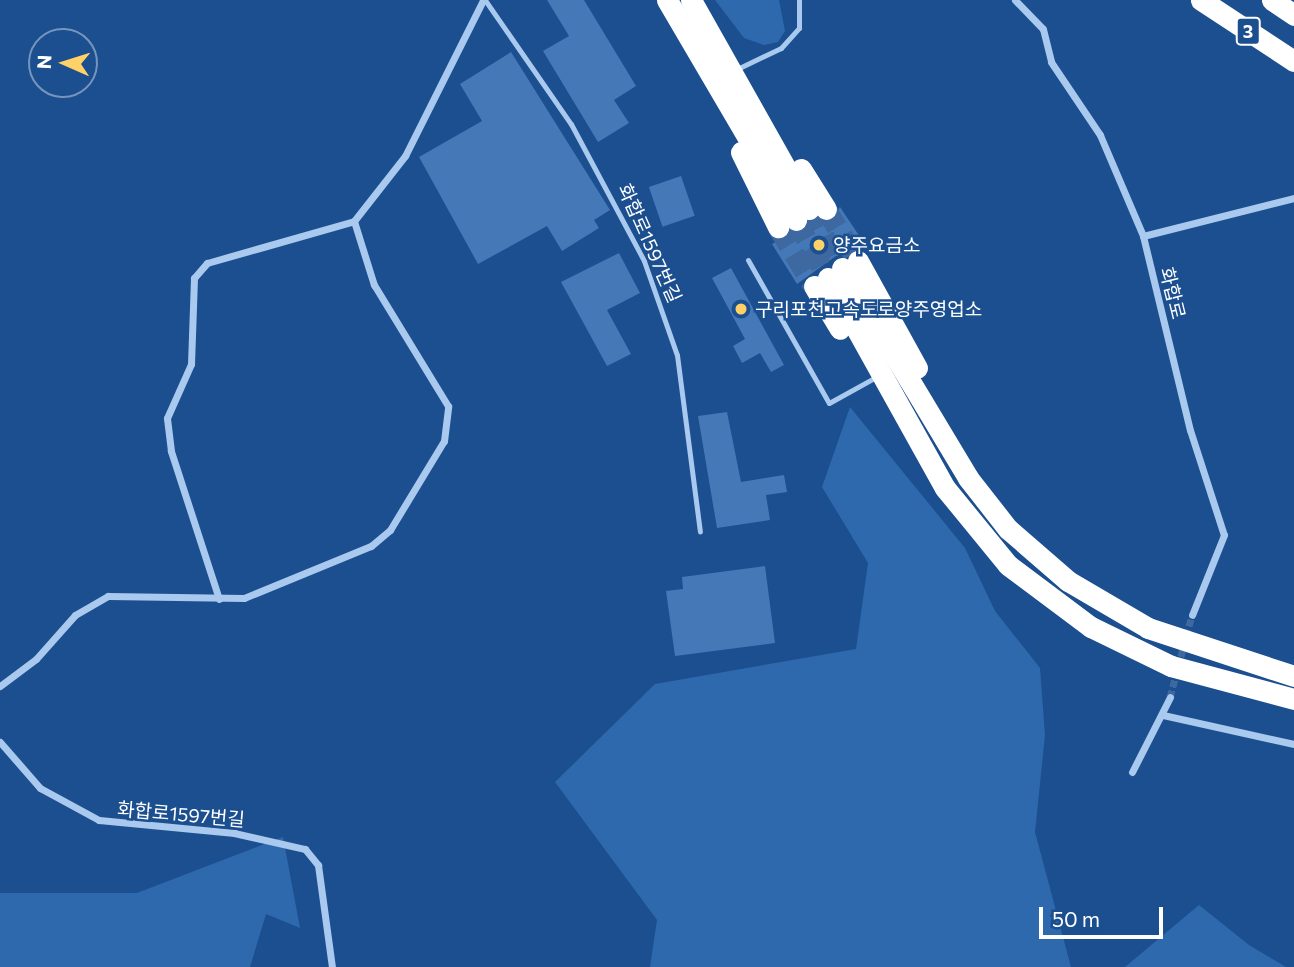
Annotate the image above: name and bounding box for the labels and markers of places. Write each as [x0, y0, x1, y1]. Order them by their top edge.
place label: 양주요금소 [833, 234, 920, 256]
marker: 양주요금소 [811, 237, 827, 253]
place label: 구리포천고속도로양주영업소 [755, 298, 982, 320]
marker: 구리포천고속도로양주영업소 [733, 301, 749, 317]

